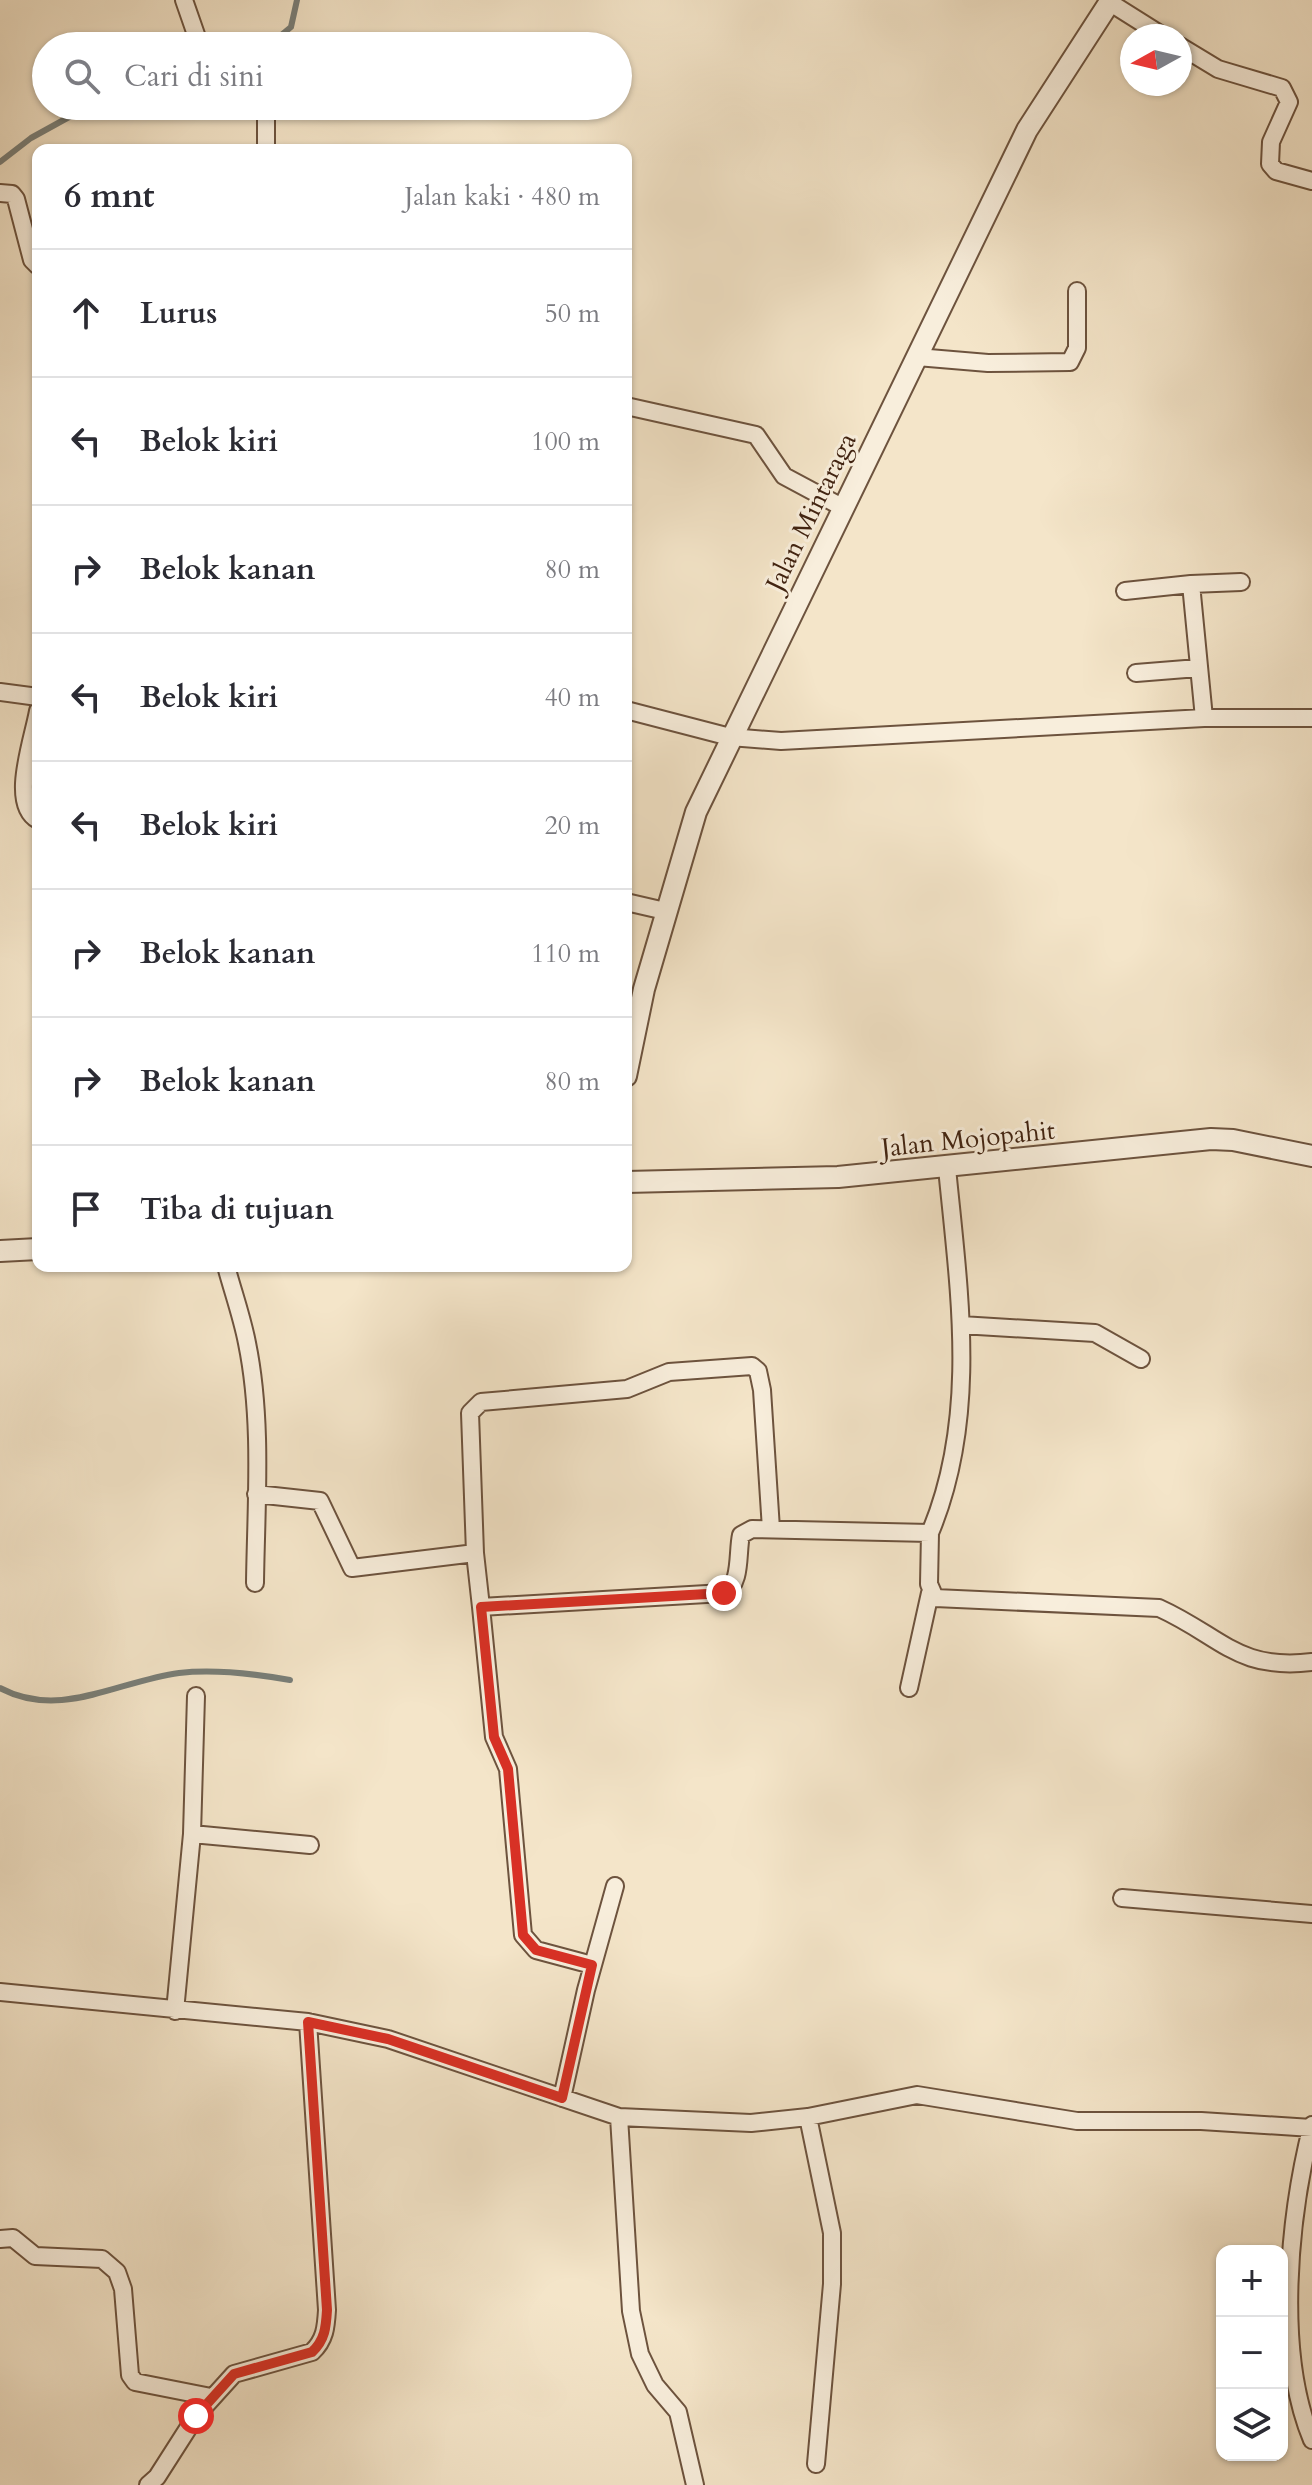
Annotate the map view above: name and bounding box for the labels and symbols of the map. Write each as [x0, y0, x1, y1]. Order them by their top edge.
north arrow [1120, 24, 1192, 96]
street label: Jalan Mintaraga [756, 427, 864, 601]
street label: Jalan Mojopahit [875, 1112, 1057, 1166]
route end [706, 1575, 742, 1611]
route start [178, 2398, 214, 2434]

